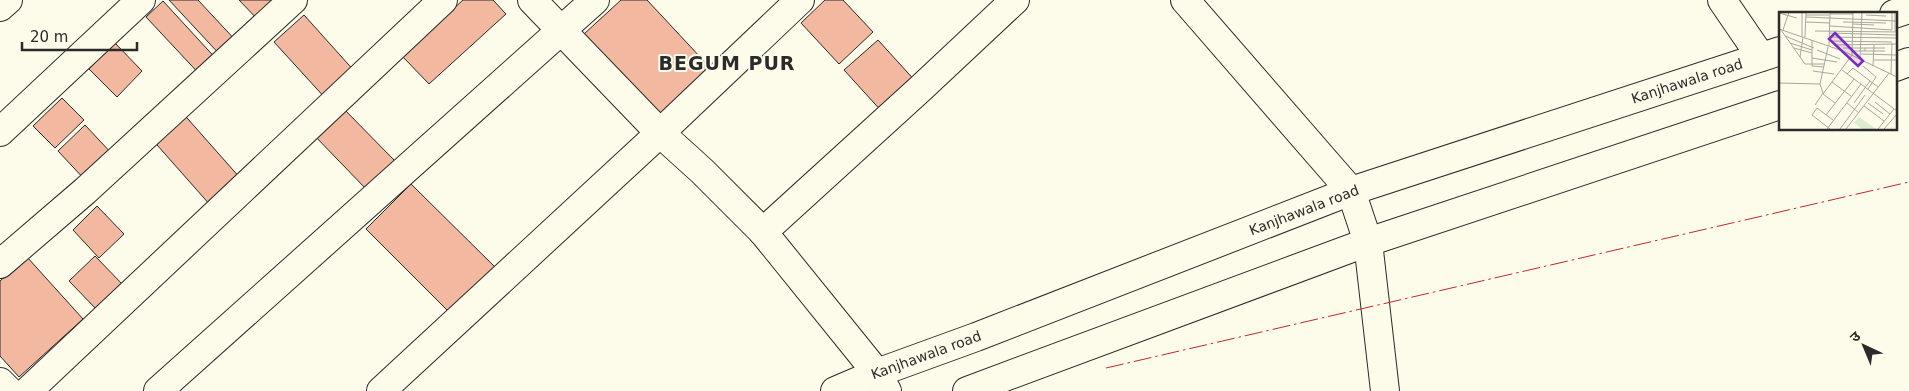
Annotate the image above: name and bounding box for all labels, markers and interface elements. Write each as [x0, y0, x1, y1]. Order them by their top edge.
inset map [1779, 12, 1896, 130]
scale bar [22, 20, 138, 52]
text: 20 m [30, 28, 68, 46]
district label: BEGUM PUR [659, 52, 796, 74]
street label: Kanjhawala road [1629, 55, 1745, 107]
street label: Kanjhawala road [1247, 182, 1361, 238]
north arrow [1839, 321, 1889, 371]
text: उ [1846, 327, 1864, 345]
street label: Kanjhawala road [869, 328, 983, 382]

